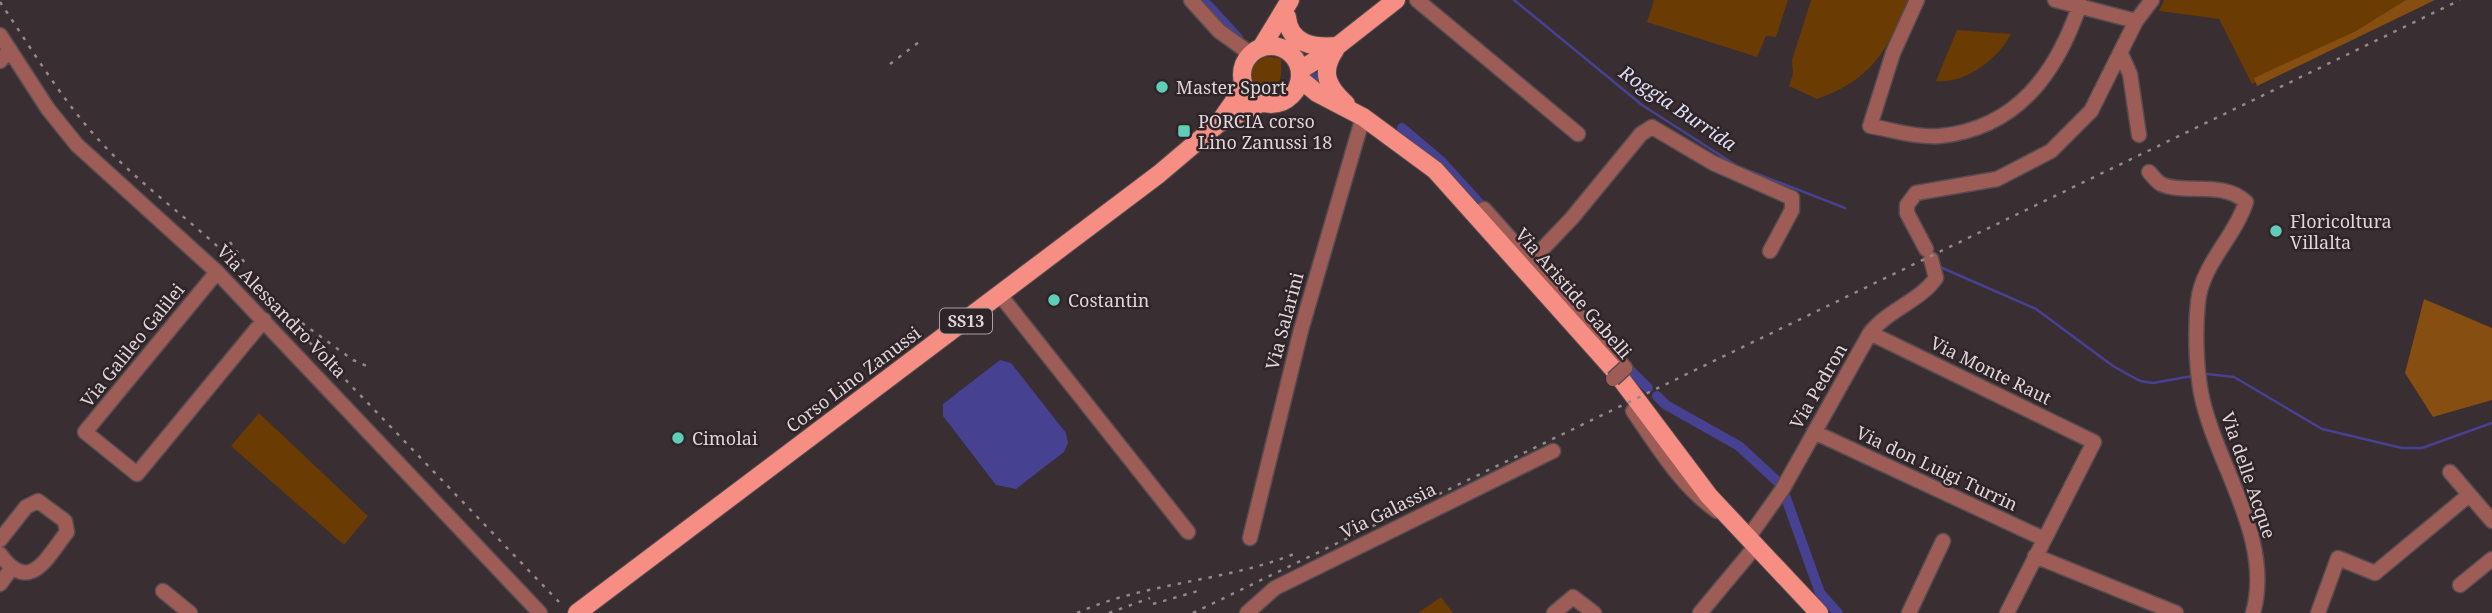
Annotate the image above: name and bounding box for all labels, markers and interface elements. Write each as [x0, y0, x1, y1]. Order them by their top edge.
water label: Roggia Burrida [1614, 59, 1742, 157]
place label: Master Sport [1176, 75, 1286, 99]
marker: Master Sport [1154, 79, 1170, 95]
place label: PORCIA corso Lino Zanussi 18 [1198, 109, 1332, 154]
marker: PORCIA corso Lino Zanussi 18 [1176, 123, 1192, 139]
place label: Floricoltura Villalta [2290, 209, 2392, 254]
street label: Via Aristide Gabelli [1511, 223, 1638, 364]
marker: Floricoltura Villalta [2268, 223, 2284, 239]
street label: Via Alessandro Volta [212, 239, 352, 383]
street label: Via Salarini [1259, 269, 1309, 372]
street label: Via Galileo Galilei [75, 278, 189, 412]
place label: Costantin [1068, 288, 1150, 312]
marker: Costantin [1046, 292, 1062, 308]
road number: SS13 [940, 308, 992, 334]
street label: Corso Lino Zanussi [781, 320, 925, 438]
street label: Via Monte Raut [1926, 330, 2056, 410]
street label: Via Pedron [1784, 339, 1852, 433]
street label: Via delle Acque [2216, 409, 2282, 541]
street label: Via don Luigi Turrin [1852, 420, 2022, 516]
place label: Cimolai [692, 426, 758, 450]
marker: Cimolai [670, 430, 686, 446]
street label: Via Galassia [1336, 477, 1440, 543]

